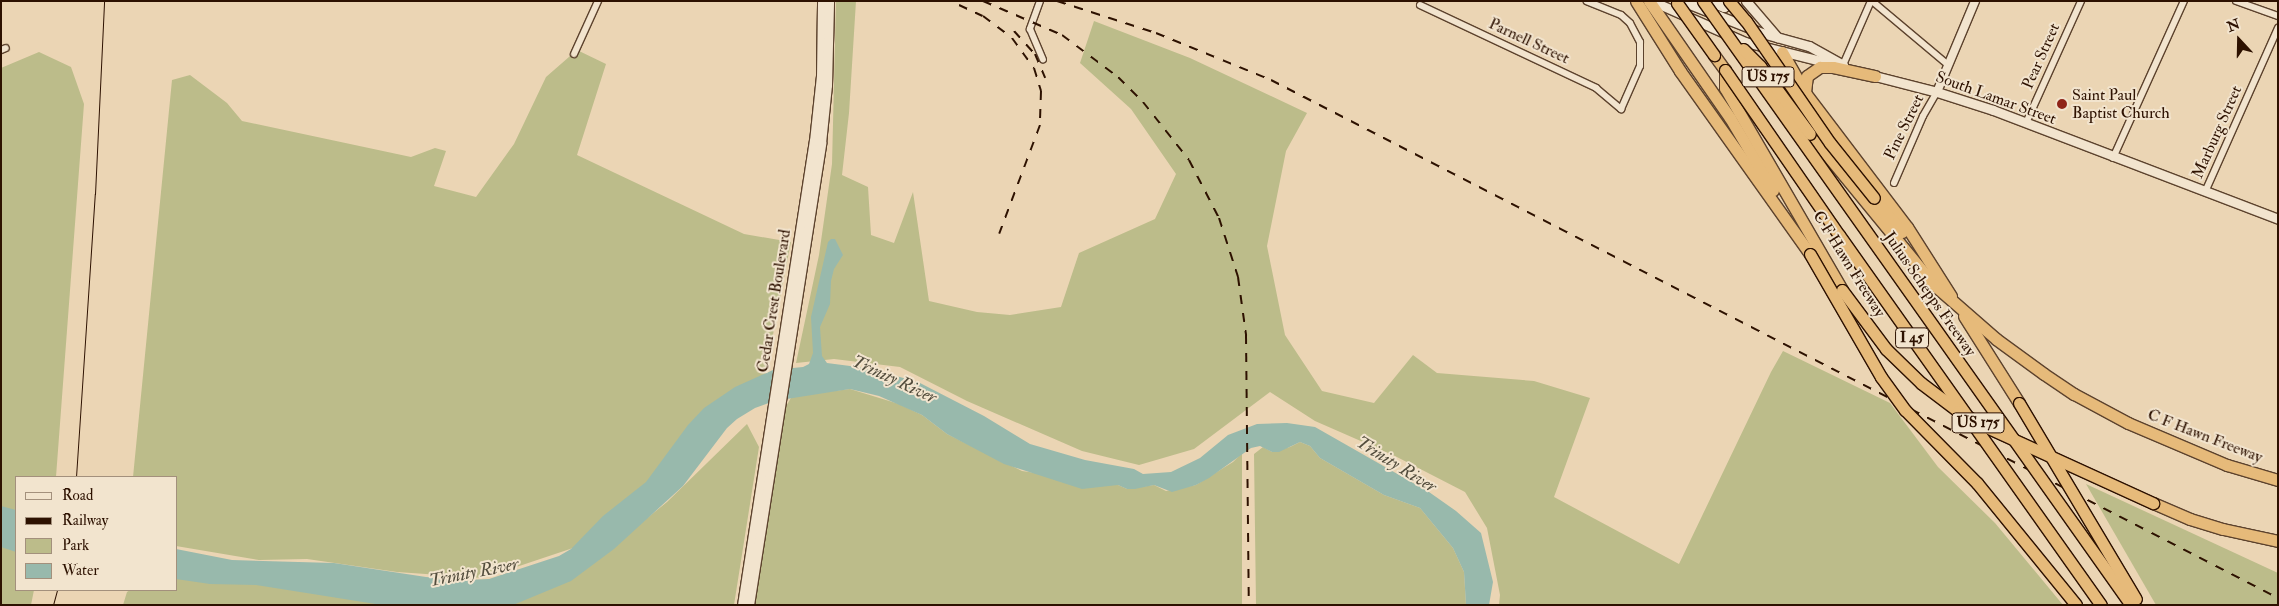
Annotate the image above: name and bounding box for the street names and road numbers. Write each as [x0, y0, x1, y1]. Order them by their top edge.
street label: Parnell Street [1486, 14, 1572, 68]
street label: Pear Street [2018, 20, 2064, 92]
road number: US 175 [1740, 64, 1796, 90]
street label: South Lamar Street [1933, 67, 2059, 129]
street label: Marburg Street [2188, 83, 2246, 181]
street label: Pine Street [1880, 91, 1928, 163]
street label: C F Hawn Freeway [1809, 207, 1889, 321]
street label: Cedar Crest Boulevard [753, 228, 795, 374]
street label: Julius Schepps Freeway [1880, 228, 1980, 360]
road number: I 45 [1894, 326, 1930, 350]
street label: C F Hawn Freeway [2145, 405, 2265, 467]
road number: US 175 [1950, 410, 2006, 436]

